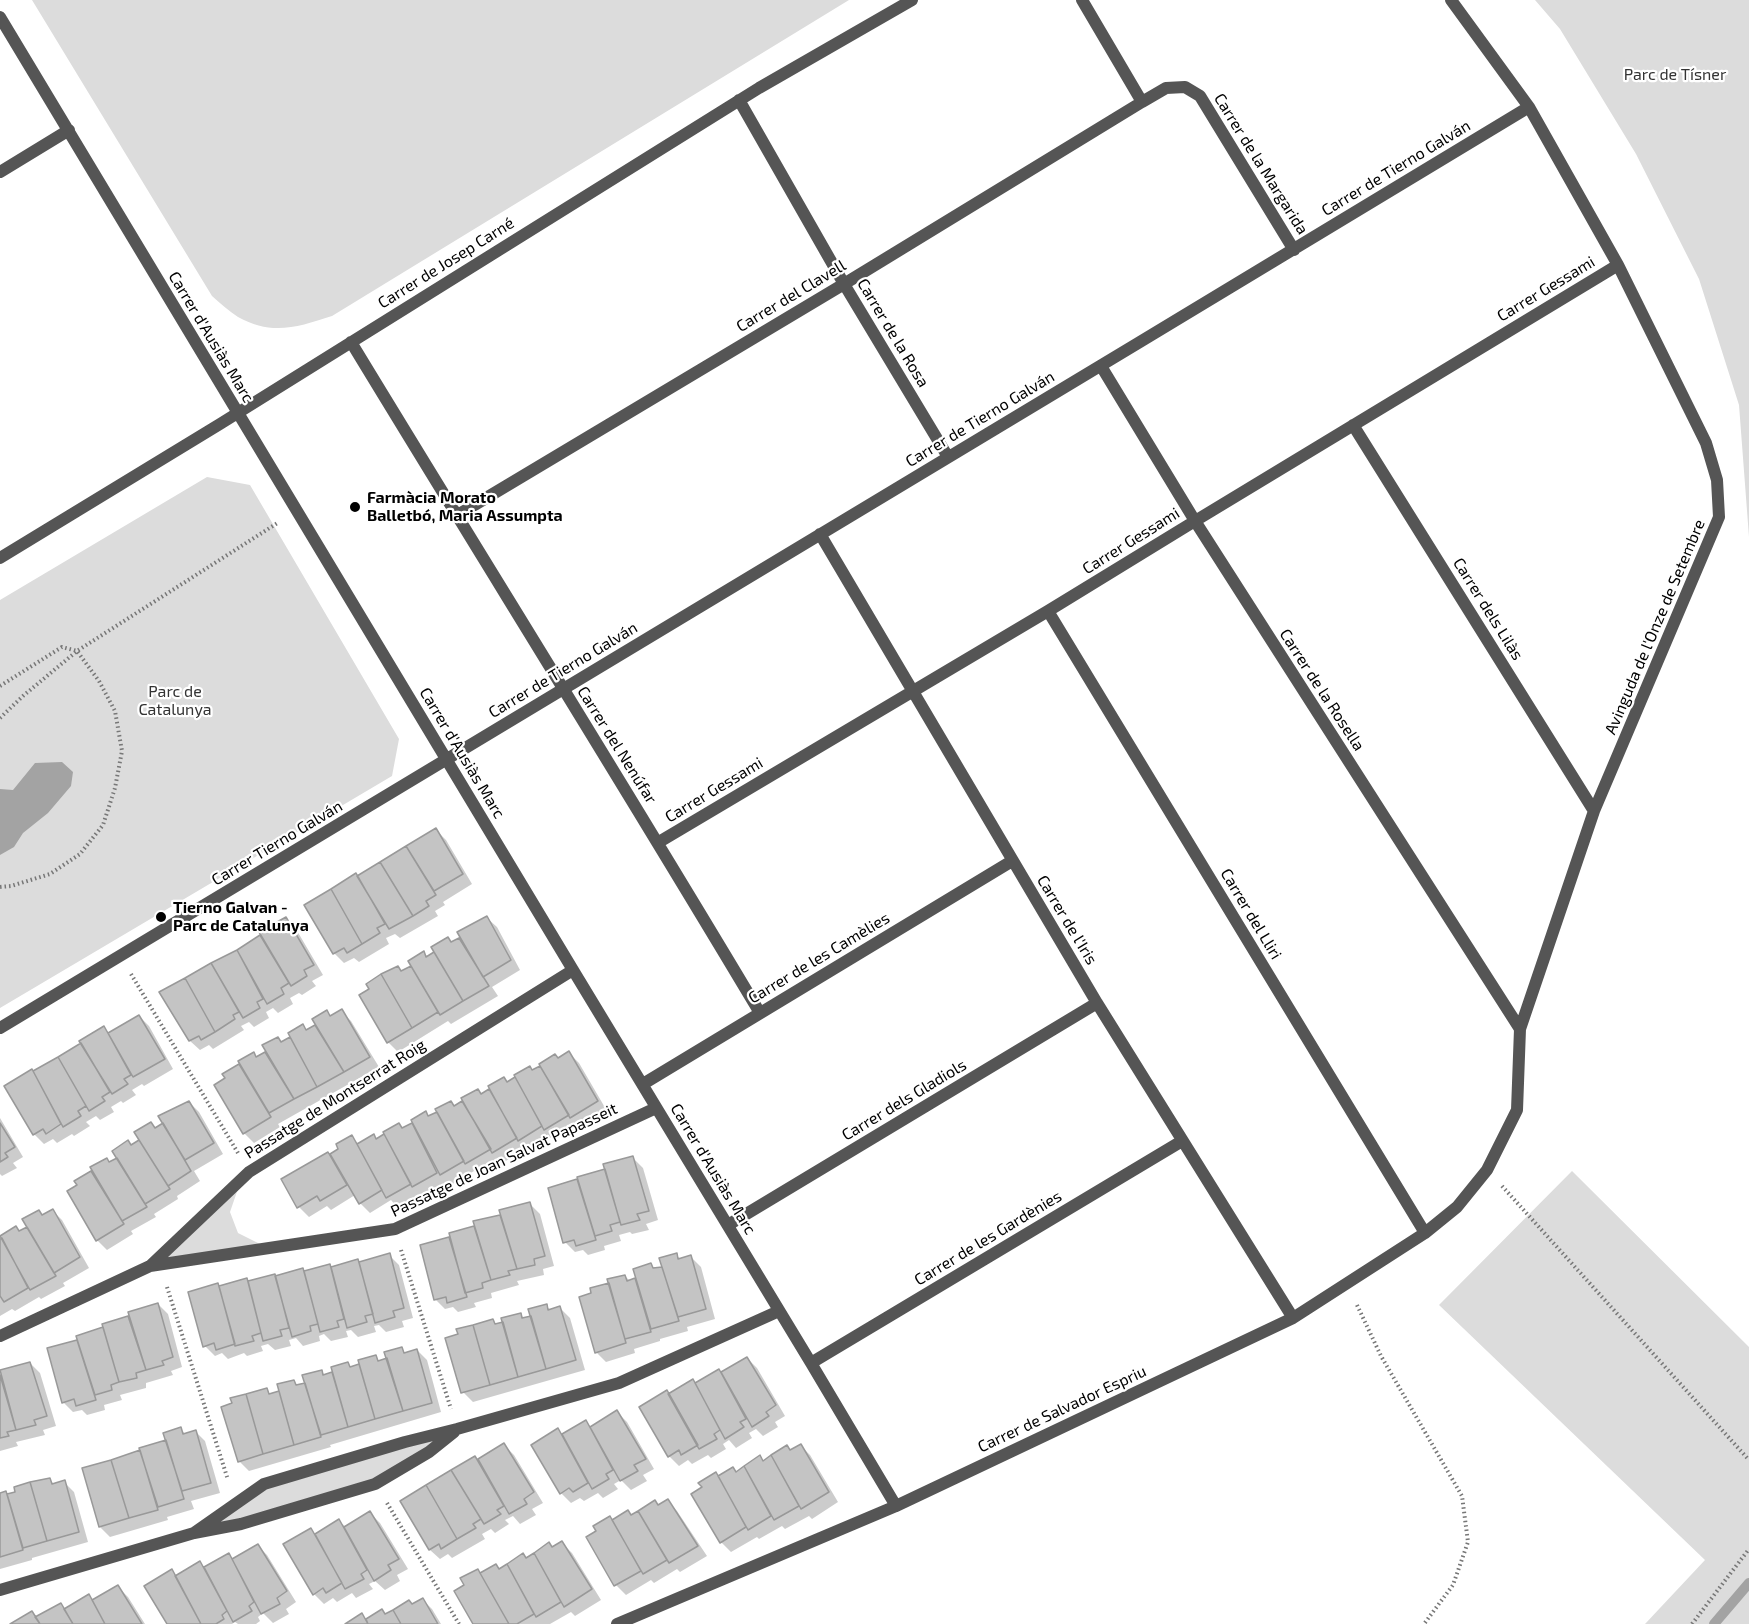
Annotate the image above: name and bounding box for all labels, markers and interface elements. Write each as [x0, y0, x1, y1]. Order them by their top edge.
park label: Parc de Tísner [1624, 65, 1726, 85]
street label: Carrer de la Margarida [1210, 90, 1312, 238]
street label: Carrer de Tierno Galván [1318, 116, 1474, 220]
street label: Carrer de Josep Carné [374, 213, 518, 313]
street label: Carrer Gessami [1494, 252, 1598, 326]
street label: Carrer del Clavell [733, 256, 849, 336]
street label: Carrer d'Ausiàs Marc [164, 268, 258, 406]
street label: Carrer de la Rosa [853, 275, 933, 391]
street label: Carrer de Tierno Galván [902, 367, 1058, 471]
place label: Farmàcia Morato Balletbó, Maria Assumpta [367, 488, 563, 526]
marker: Farmàcia Morato Balletbó, Maria Assumpta [348, 500, 362, 514]
street label: Carrer Gessami [1079, 504, 1183, 578]
street label: Avinguda de l'Onze de Setembre [1601, 517, 1709, 737]
street label: Carrer dels Lilàs [1449, 554, 1527, 664]
street label: Carrer de Tierno Galván [485, 618, 641, 722]
street label: Carrer de la Rosella [1275, 625, 1369, 755]
park label: Parc de Catalunya [138, 682, 212, 720]
street label: Carrer del Nenúfar [573, 683, 661, 807]
street label: Carrer d'Ausiàs Marc [415, 684, 509, 822]
street label: Carrer Gessami [662, 753, 766, 827]
street label: Carrer Tierno Galván [208, 796, 346, 890]
street label: Carrer del Lliri [1216, 865, 1286, 963]
street label: Carrer de l'Iris [1033, 872, 1101, 968]
place label: Tierno Galvan - Parc de Catalunya [173, 898, 309, 936]
street label: Carrer de les Camèlies [745, 908, 893, 1008]
marker: Tierno Galvan - Parc de Catalunya [154, 910, 168, 924]
street label: Passatge de Montserrat Roig [241, 1035, 429, 1163]
street label: Carrer dels Gladiols [838, 1055, 970, 1145]
street label: Passatge de Joan Salvat Papasseit [388, 1099, 620, 1221]
street label: Carrer d'Ausiàs Marc [666, 1100, 760, 1238]
street label: Carrer de les Gardènies [911, 1186, 1065, 1290]
street label: Carrer de Salvador Espriu [975, 1361, 1149, 1457]

